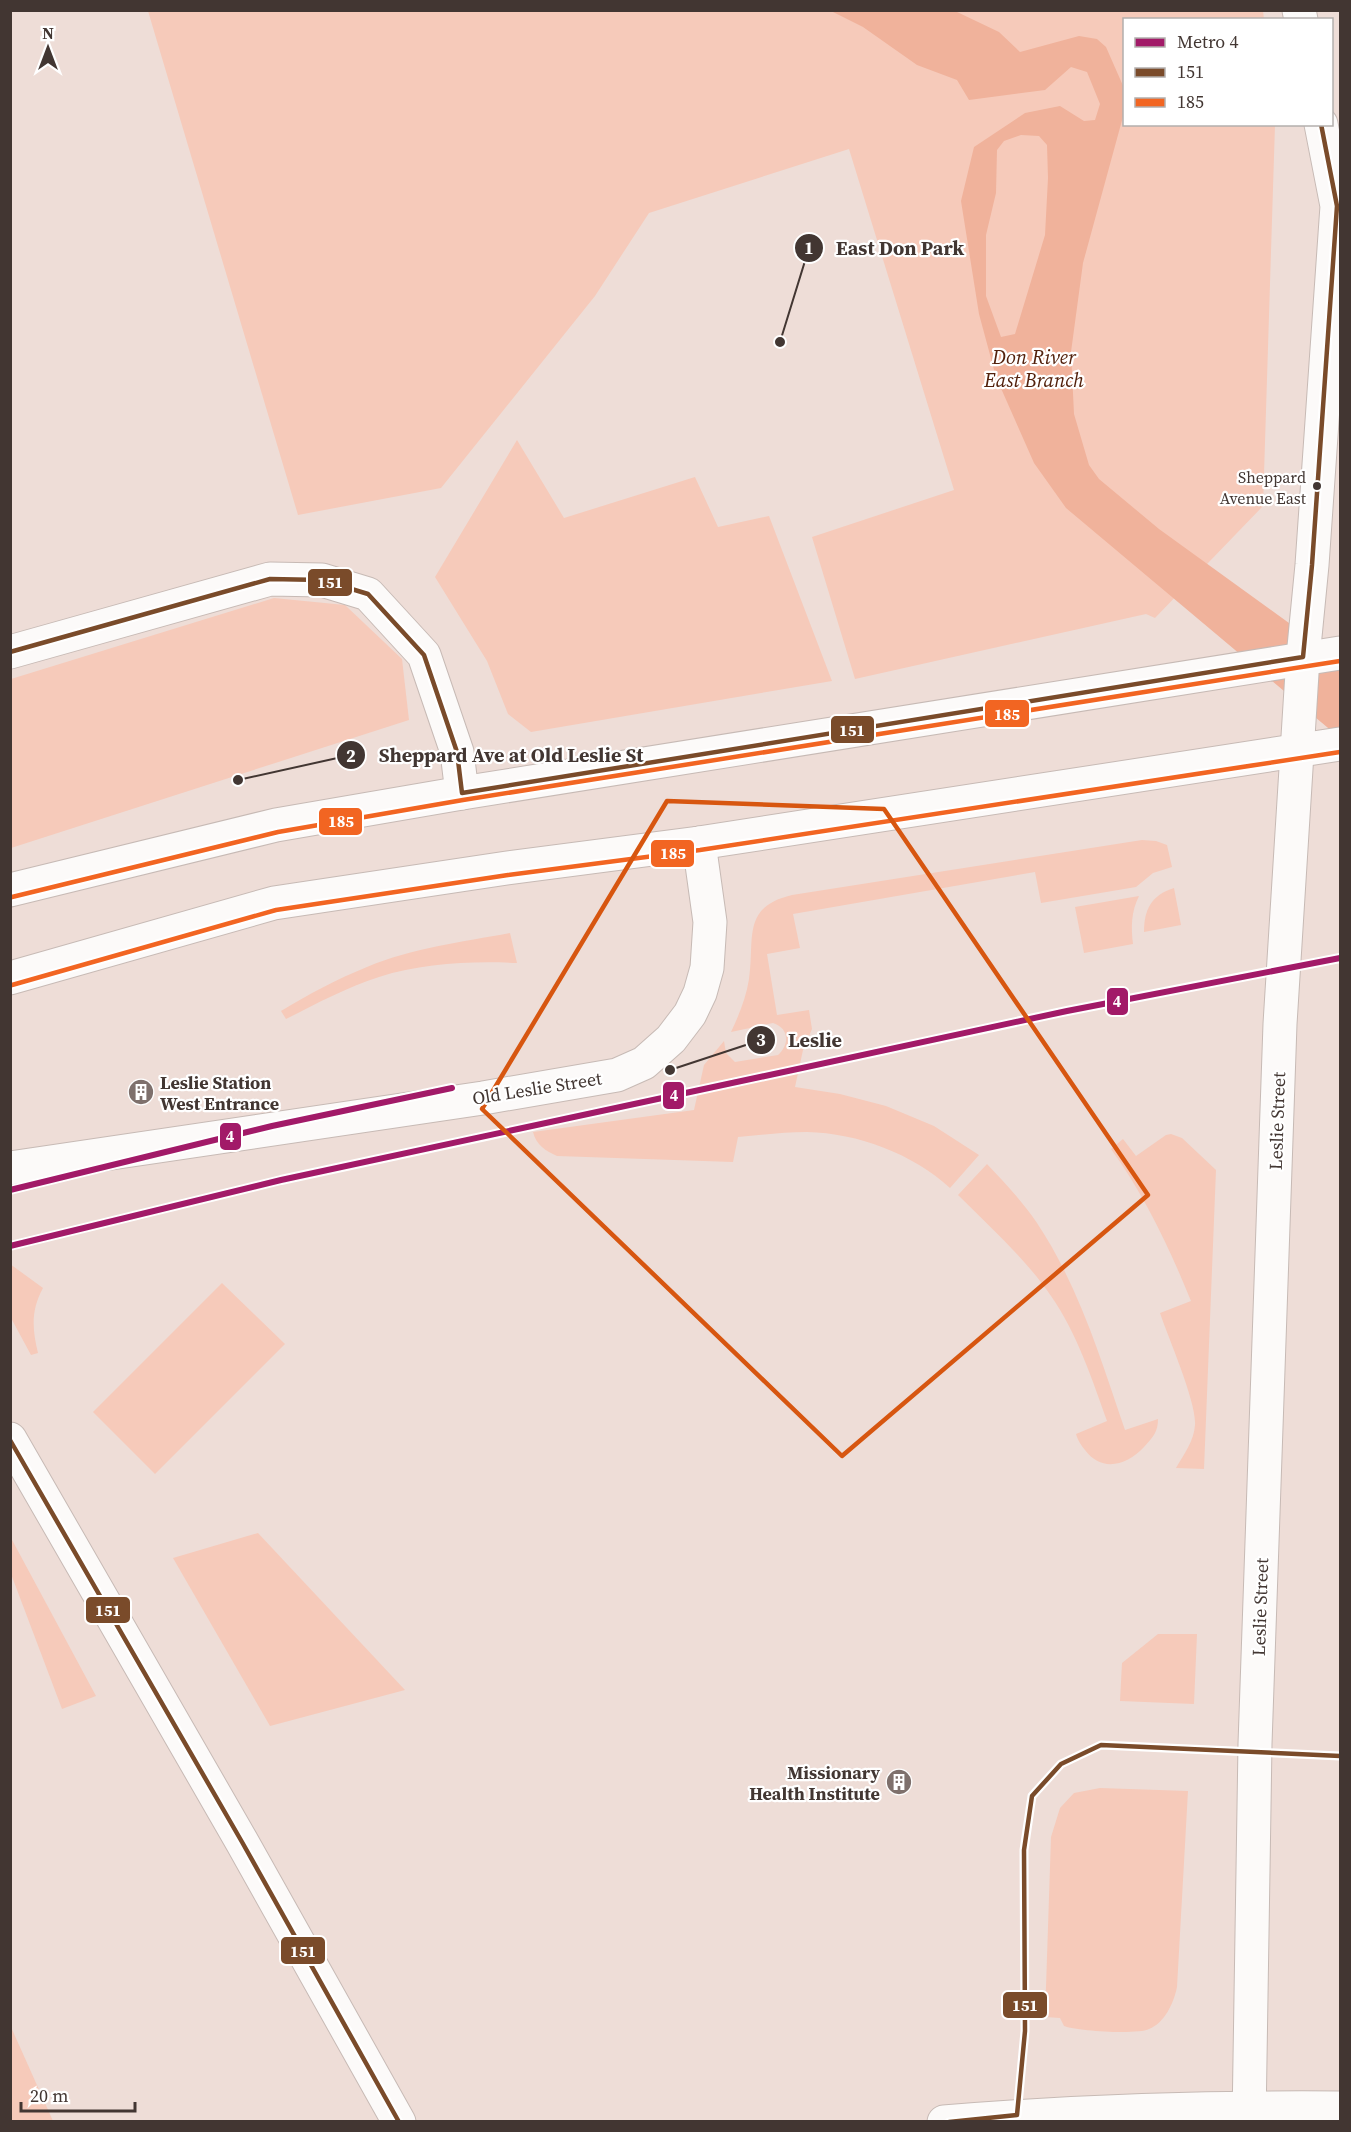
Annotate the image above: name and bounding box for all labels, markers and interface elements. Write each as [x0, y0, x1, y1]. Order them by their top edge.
north arrow [18, 18, 78, 78]
legend [1123, 18, 1333, 126]
text: N [42, 22, 54, 44]
text: Metro 4 [1177, 29, 1238, 54]
text: 151 [1177, 59, 1204, 84]
text: 185 [1177, 89, 1204, 114]
callout: East Don Park [794, 229, 976, 267]
text: East Don Park [836, 234, 964, 262]
text: 1 [804, 235, 814, 260]
water label: Don River East Branch [983, 343, 1084, 394]
place label: Sheppard Avenue East [1220, 466, 1307, 509]
marker: Sheppard Avenue East [1311, 480, 1323, 492]
line badge: 151 [307, 568, 353, 597]
text: 151 [317, 571, 343, 593]
line badge: 185 [984, 699, 1030, 728]
text: 185 [994, 703, 1020, 725]
line badge: 151 [830, 715, 875, 744]
text: 151 [839, 719, 865, 741]
callout: Sheppard Ave at Old Leslie St [336, 736, 655, 774]
text: Sheppard Ave at Old Leslie St [379, 741, 644, 769]
text: 2 [346, 743, 356, 768]
line badge: 185 [318, 807, 363, 836]
text: 185 [328, 810, 354, 832]
line badge: 185 [650, 839, 695, 868]
text: 185 [660, 842, 686, 864]
line badge: 4 [1106, 987, 1129, 1016]
text: 4 [1113, 990, 1122, 1012]
callout: Leslie [746, 1021, 854, 1059]
text: Leslie [788, 1026, 842, 1054]
text: 3 [756, 1027, 766, 1052]
street label: Old Leslie Street [471, 1065, 604, 1111]
place label: Leslie Station West Entrance [160, 1070, 279, 1116]
street label: Leslie Street [1263, 1071, 1291, 1170]
building icon: Leslie Station West Entrance [126, 1077, 156, 1107]
line badge: 4 [662, 1081, 685, 1110]
text: 4 [670, 1084, 679, 1106]
line badge: 4 [219, 1122, 242, 1151]
text: 4 [226, 1125, 235, 1147]
street label: Leslie Street [1246, 1557, 1274, 1656]
line badge: 151 [85, 1596, 131, 1624]
text: 151 [95, 1599, 121, 1621]
place label: Missionary Health Institute [749, 1760, 880, 1806]
building icon: Missionary Health Institute [884, 1767, 914, 1797]
line badge: 151 [280, 1936, 326, 1965]
text: 151 [290, 1940, 316, 1962]
line badge: 151 [1002, 1991, 1048, 2019]
text: 151 [1012, 1994, 1038, 2016]
scale bar [21, 2075, 135, 2113]
text: 20 m [30, 2083, 68, 2108]

